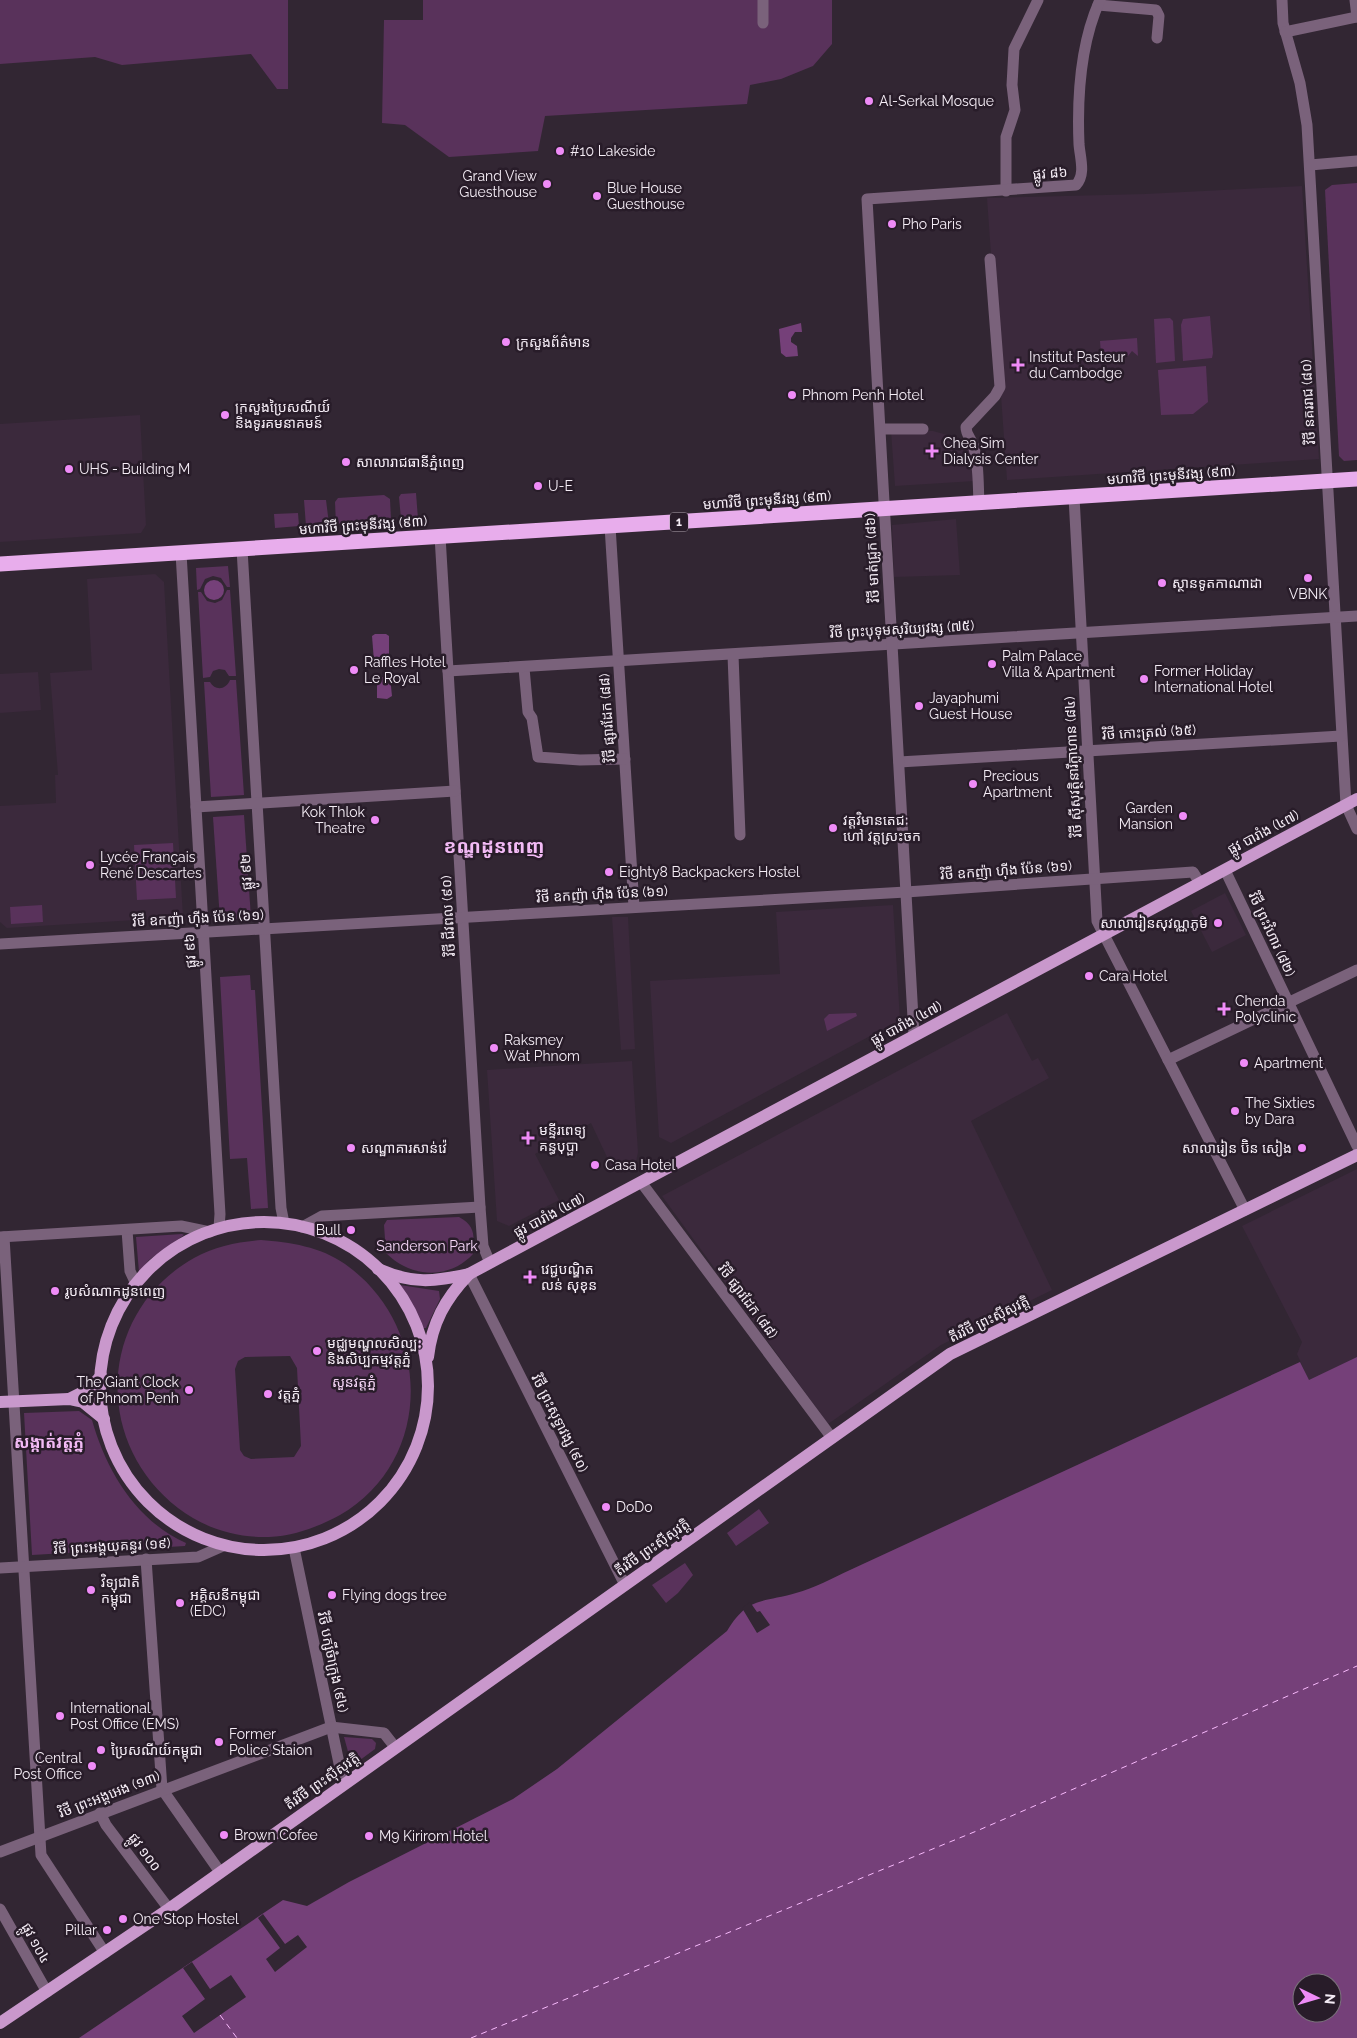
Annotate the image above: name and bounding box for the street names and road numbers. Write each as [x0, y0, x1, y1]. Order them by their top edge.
street label: ផ្លូវ ៨៦ [1032, 164, 1068, 187]
street label: វិថី នគររាជ (៨០) [1297, 359, 1318, 446]
street label: មហាវិថី ព្រះមុនីវង្ស (៩៣) [1106, 462, 1236, 488]
street label: មហាវិថី ព្រះមុនីវង្ស (៩៣) [702, 487, 832, 513]
street label: មហាវិថី ព្រះមុនីវង្ស (៩៣) [298, 512, 428, 538]
road number: 1 [670, 512, 688, 532]
street label: វិថី មាត់ជ្រូក (៨៦) [861, 513, 884, 604]
street label: វិថី ព្រះបុទុមសុរិយ្យវង្ស (៧៥) [829, 617, 975, 642]
street label: វិថី ផ្សារដែក (៨៨) [595, 673, 619, 763]
street label: វិថី ស៊ីសុវត្ថិនារីក្លាហាន (៨៤) [1061, 696, 1086, 838]
street label: វិថី កោះត្រល់ (៦៥) [1101, 721, 1197, 743]
street label: ផ្លូវ បារាំង (៤៧) [1225, 806, 1304, 861]
street label: ផ្លូវ ៩២ [237, 853, 259, 891]
street label: វិថី ឧកញ៉ា ហ៊ីង ប៉ែន (៦១) [939, 857, 1073, 884]
street label: វិថី ជីវពល (៩០) [437, 875, 458, 958]
street label: វិថី ឧកញ៉ា ហ៊ីង ប៉ែន (៦១) [535, 882, 669, 906]
street label: វិថី ព្រះវិហារ (៨២) [1244, 888, 1299, 979]
street label: វិថី ឧកញ៉ា ហ៊ីង ប៉ែន (៦១) [131, 906, 265, 930]
street label: ផ្លូវ ៩៦ [181, 933, 203, 969]
street label: ផ្លូវ បារាំង (៤៧) [868, 997, 947, 1052]
street label: ផ្លូវ បារាំង (៤៧) [511, 1189, 590, 1244]
street label: វិថី ផ្សារដែក (៨៨) [714, 1260, 782, 1342]
street label: តីរវិថី ព្រះស៊ីសុវត្តិ [946, 1292, 1033, 1347]
street label: វិថី ព្រះសុទ្ធាវង្ស (៩០) [527, 1371, 592, 1475]
street label: តីរវិថី ព្រះស៊ីសុវត្តិ [611, 1515, 693, 1580]
street label: វិថី ព្រះអង្គយុគន្ធរ (១៩) [53, 1534, 171, 1558]
street label: វិថី បក្សីចំាក្រុង (៩៤) [313, 1610, 352, 1714]
street label: តីរវិថី ព្រះស៊ីសុវត្តិ [281, 1749, 363, 1814]
street label: វិថី ព្រះអង្គអេង (១៣) [56, 1767, 163, 1822]
street label: ផ្លូវ ១០០ [122, 1830, 165, 1877]
street label: ផ្លូវ ១០៤ [15, 1920, 54, 1968]

